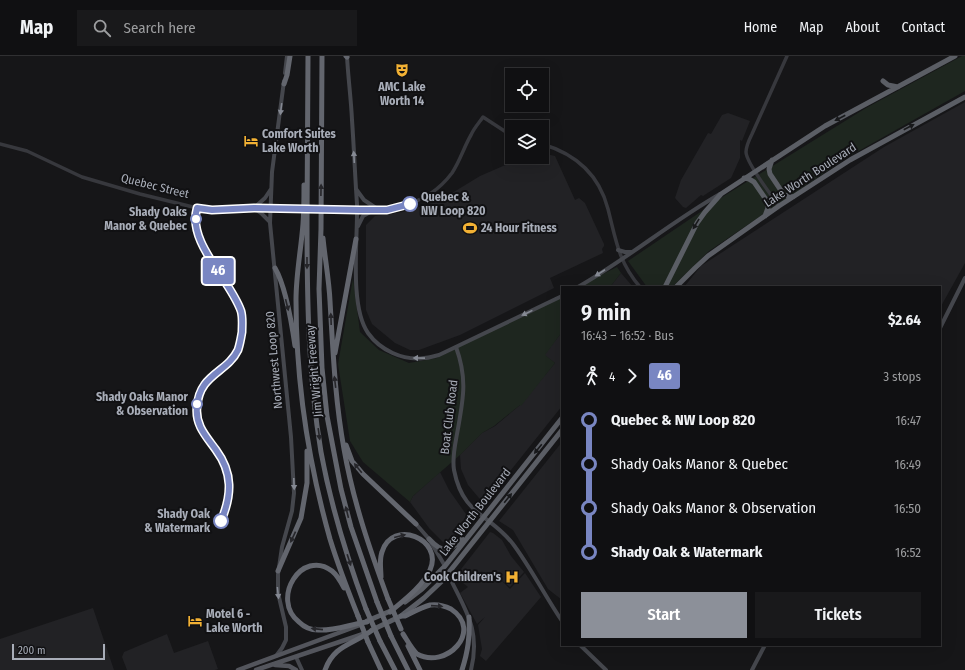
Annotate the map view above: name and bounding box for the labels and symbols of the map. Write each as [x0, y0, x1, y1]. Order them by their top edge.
theatre icon: AMC Lake Worth 14 [394, 62, 410, 78]
place label: AMC Lake Worth 14 [377, 80, 426, 108]
one-way arrow [277, 103, 284, 115]
one-way arrow [835, 115, 846, 121]
one-way arrow [903, 124, 915, 130]
place label: Comfort Suites Lake Worth [262, 127, 337, 155]
hotel icon: Comfort Suites Lake Worth [243, 133, 259, 149]
street label: Lake Worth Boulevard [761, 140, 859, 210]
one-way arrow [351, 151, 358, 163]
street label: Quebec Street [120, 171, 190, 201]
one-way arrow [318, 183, 324, 196]
place label: Quebec & NW Loop 820 [421, 190, 486, 218]
marker: Quebec & NW Loop 820 [402, 196, 418, 212]
place label: Shady Oaks Manor & Quebec [104, 205, 188, 233]
marker: Shady Oaks Manor & Quebec [190, 213, 202, 225]
one-way arrow [693, 218, 700, 230]
sports icon: 24 Hour Fitness [462, 220, 478, 236]
place label: 24 Hour Fitness [480, 221, 558, 235]
one-way arrow [304, 257, 310, 270]
line badge: 46 [200, 258, 236, 284]
one-way arrow [594, 270, 606, 277]
one-way arrow [285, 299, 291, 311]
one-way arrow [521, 310, 533, 316]
street label: Northwest Loop 820 [263, 311, 285, 409]
one-way arrow [328, 312, 334, 325]
street label: Jim Wright Freeway [303, 324, 325, 418]
one-way arrow [412, 355, 425, 361]
one-way arrow [332, 376, 338, 388]
street label: Boat Club Road [437, 379, 461, 455]
place label: Shady Oaks Manor & Observation [96, 390, 189, 418]
marker: Shady Oaks Manor & Observation [191, 398, 203, 410]
one-way arrow [316, 428, 322, 440]
one-way arrow [533, 443, 542, 454]
one-way arrow [354, 463, 362, 474]
street label: Lake Worth Boulevard [436, 465, 514, 559]
one-way arrow [291, 478, 297, 491]
one-way arrow [504, 493, 513, 503]
one-way arrow [344, 506, 350, 518]
place label: Shady Oak & Watermark [144, 507, 211, 535]
marker: Shady Oak & Watermark [213, 513, 229, 529]
one-way arrow [290, 531, 296, 543]
one-way arrow [393, 533, 406, 539]
one-way arrow [346, 554, 352, 566]
hospital icon: Cook Children's [504, 569, 520, 585]
place label: Cook Children's [424, 570, 502, 584]
one-way arrow [275, 587, 281, 599]
one-way arrow [431, 602, 443, 609]
place label: Motel 6 - Lake Worth [206, 607, 262, 635]
hotel icon: Motel 6 - Lake Worth [187, 613, 203, 629]
one-way arrow [311, 626, 323, 632]
scale bar [12, 642, 105, 661]

